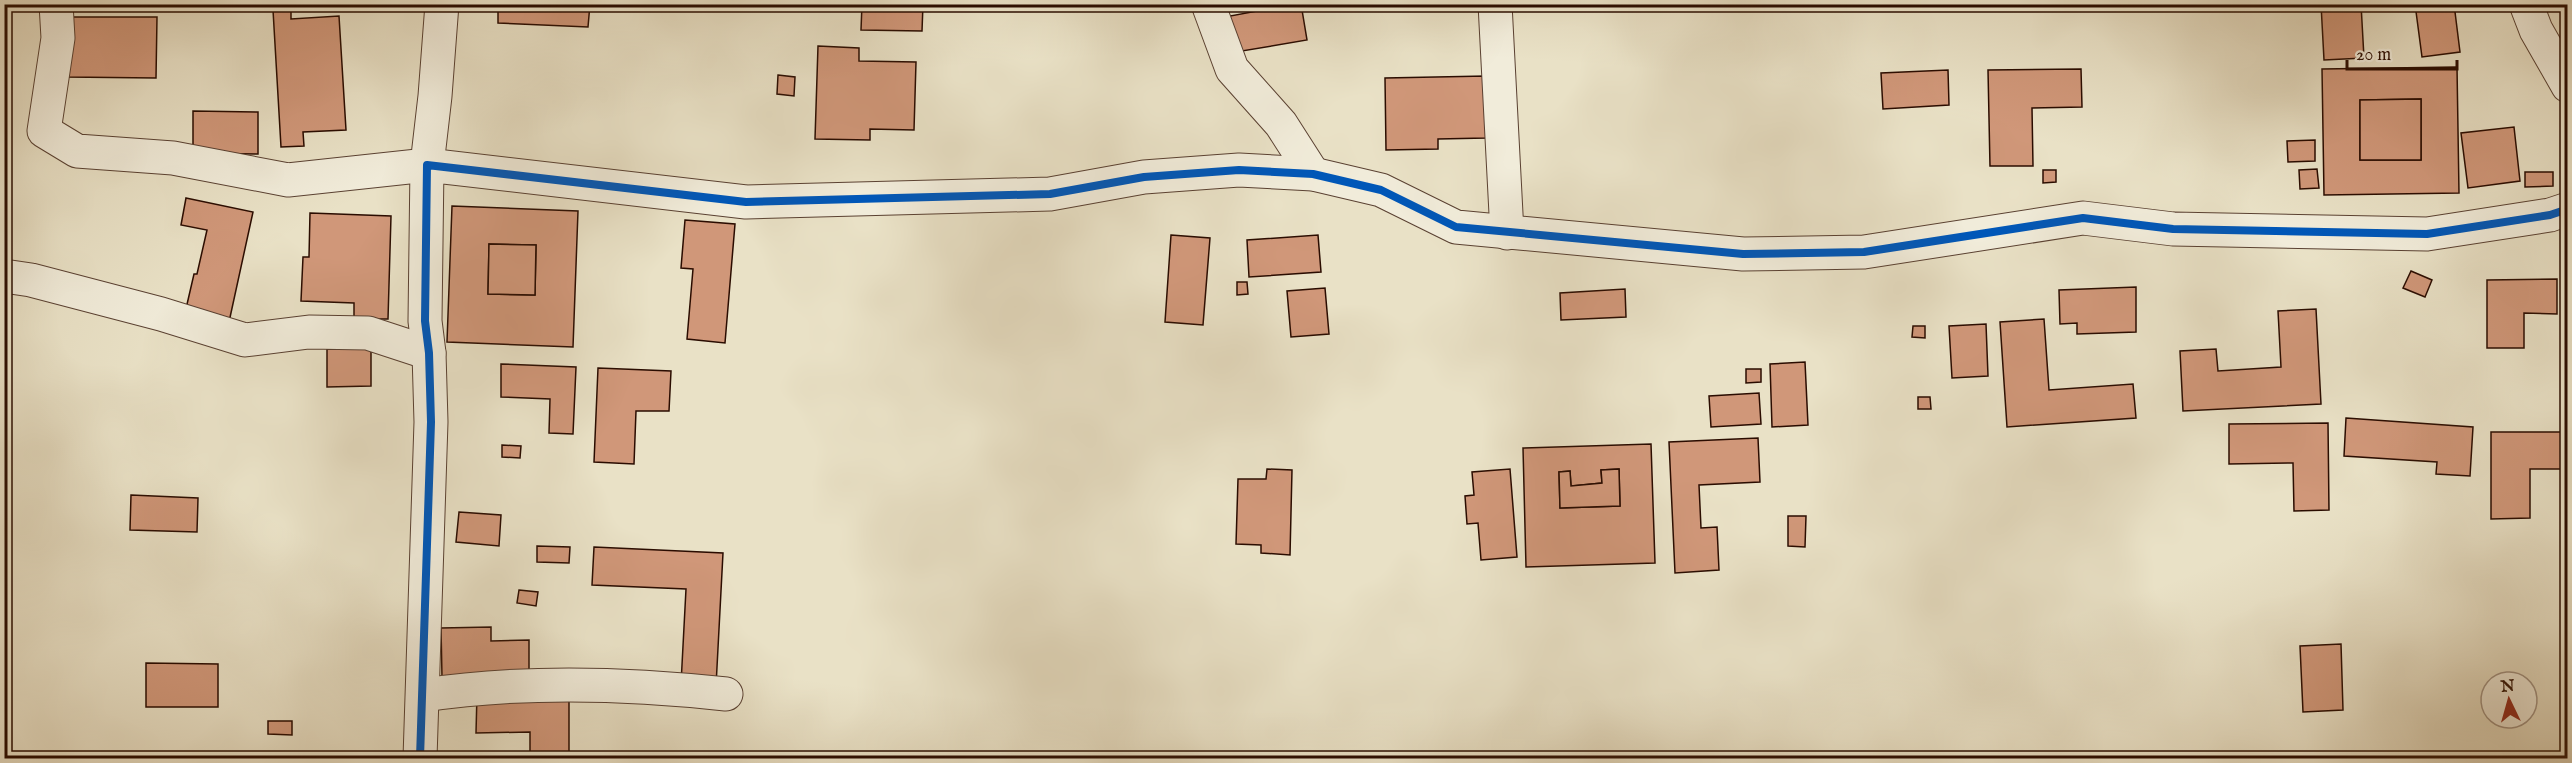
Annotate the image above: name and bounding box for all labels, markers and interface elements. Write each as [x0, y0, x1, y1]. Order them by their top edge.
scale bar [2347, 33, 2456, 71]
text: 20 m [2356, 44, 2391, 67]
north arrow [2479, 670, 2539, 730]
text: N [2499, 676, 2516, 698]

